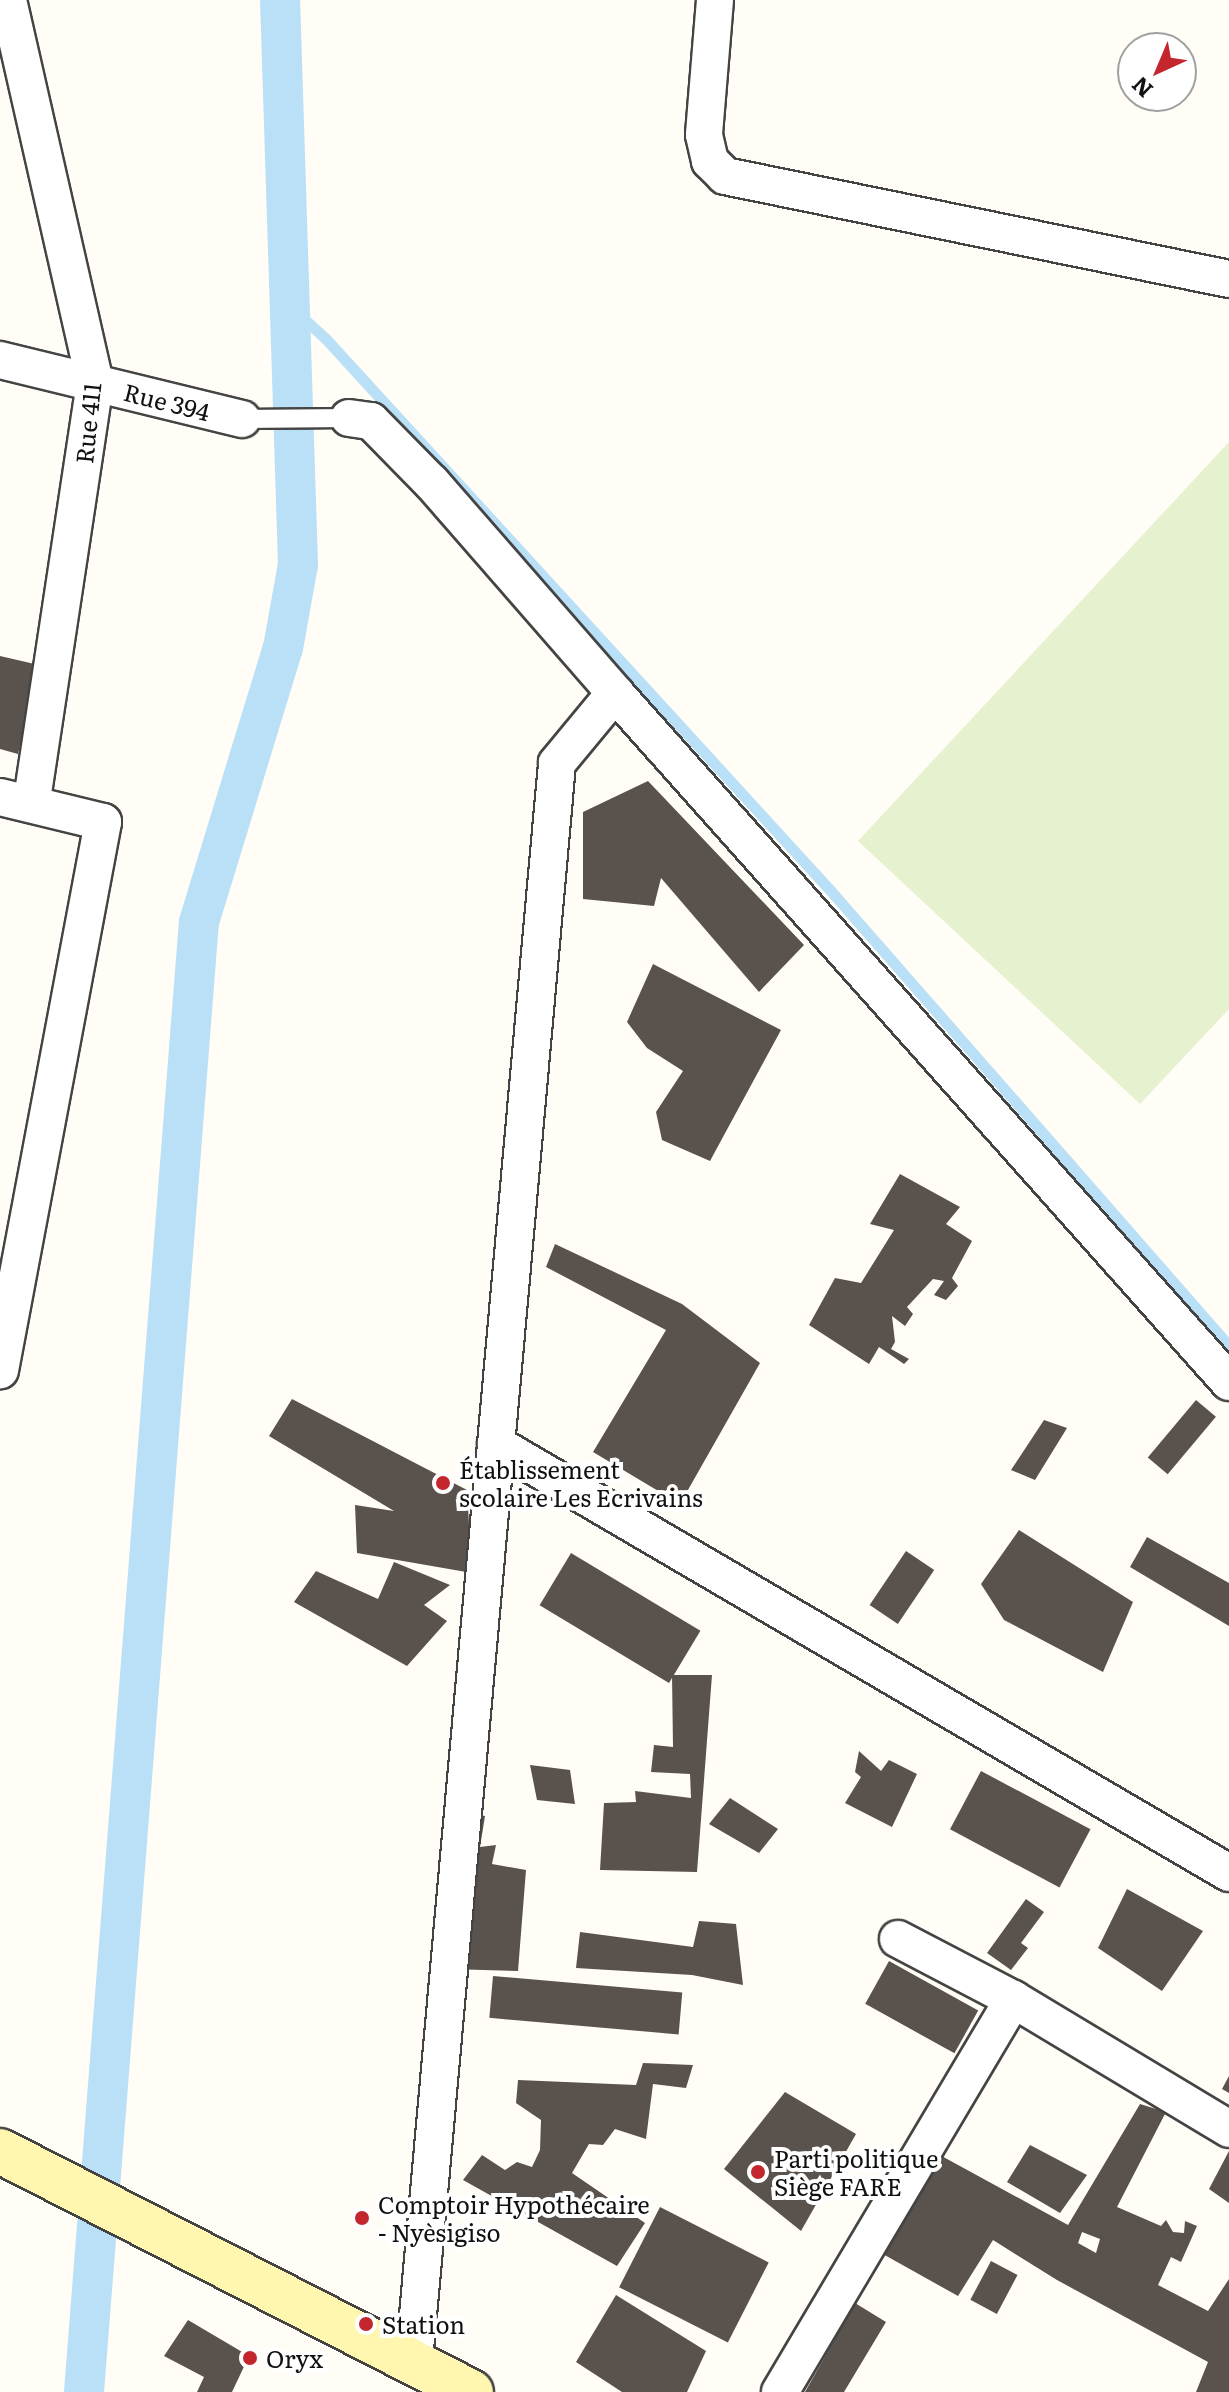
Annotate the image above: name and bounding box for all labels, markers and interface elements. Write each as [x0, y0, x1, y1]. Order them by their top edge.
north arrow [1117, 32, 1197, 112]
text: N [1123, 70, 1159, 106]
street label: Rue 394 [121, 376, 213, 426]
street label: Rue 411 [68, 381, 106, 465]
place label: Établissement scolaire Les Ecrivains [459, 1455, 703, 1511]
marker: Établissement scolaire Les Ecrivains [434, 1474, 452, 1492]
place label: Parti politique Siège FARE [774, 2144, 938, 2200]
marker: Parti politique Siège FARE [749, 2163, 767, 2181]
place label: Comptoir Hypothécaire - Nyèsigiso [378, 2190, 650, 2246]
marker: Comptoir Hypothécaire - Nyèsigiso [353, 2209, 371, 2227]
place label: Station [382, 2310, 465, 2338]
marker: Station [357, 2315, 375, 2333]
place label: Oryx [266, 2344, 323, 2372]
marker: Oryx [241, 2349, 259, 2367]

